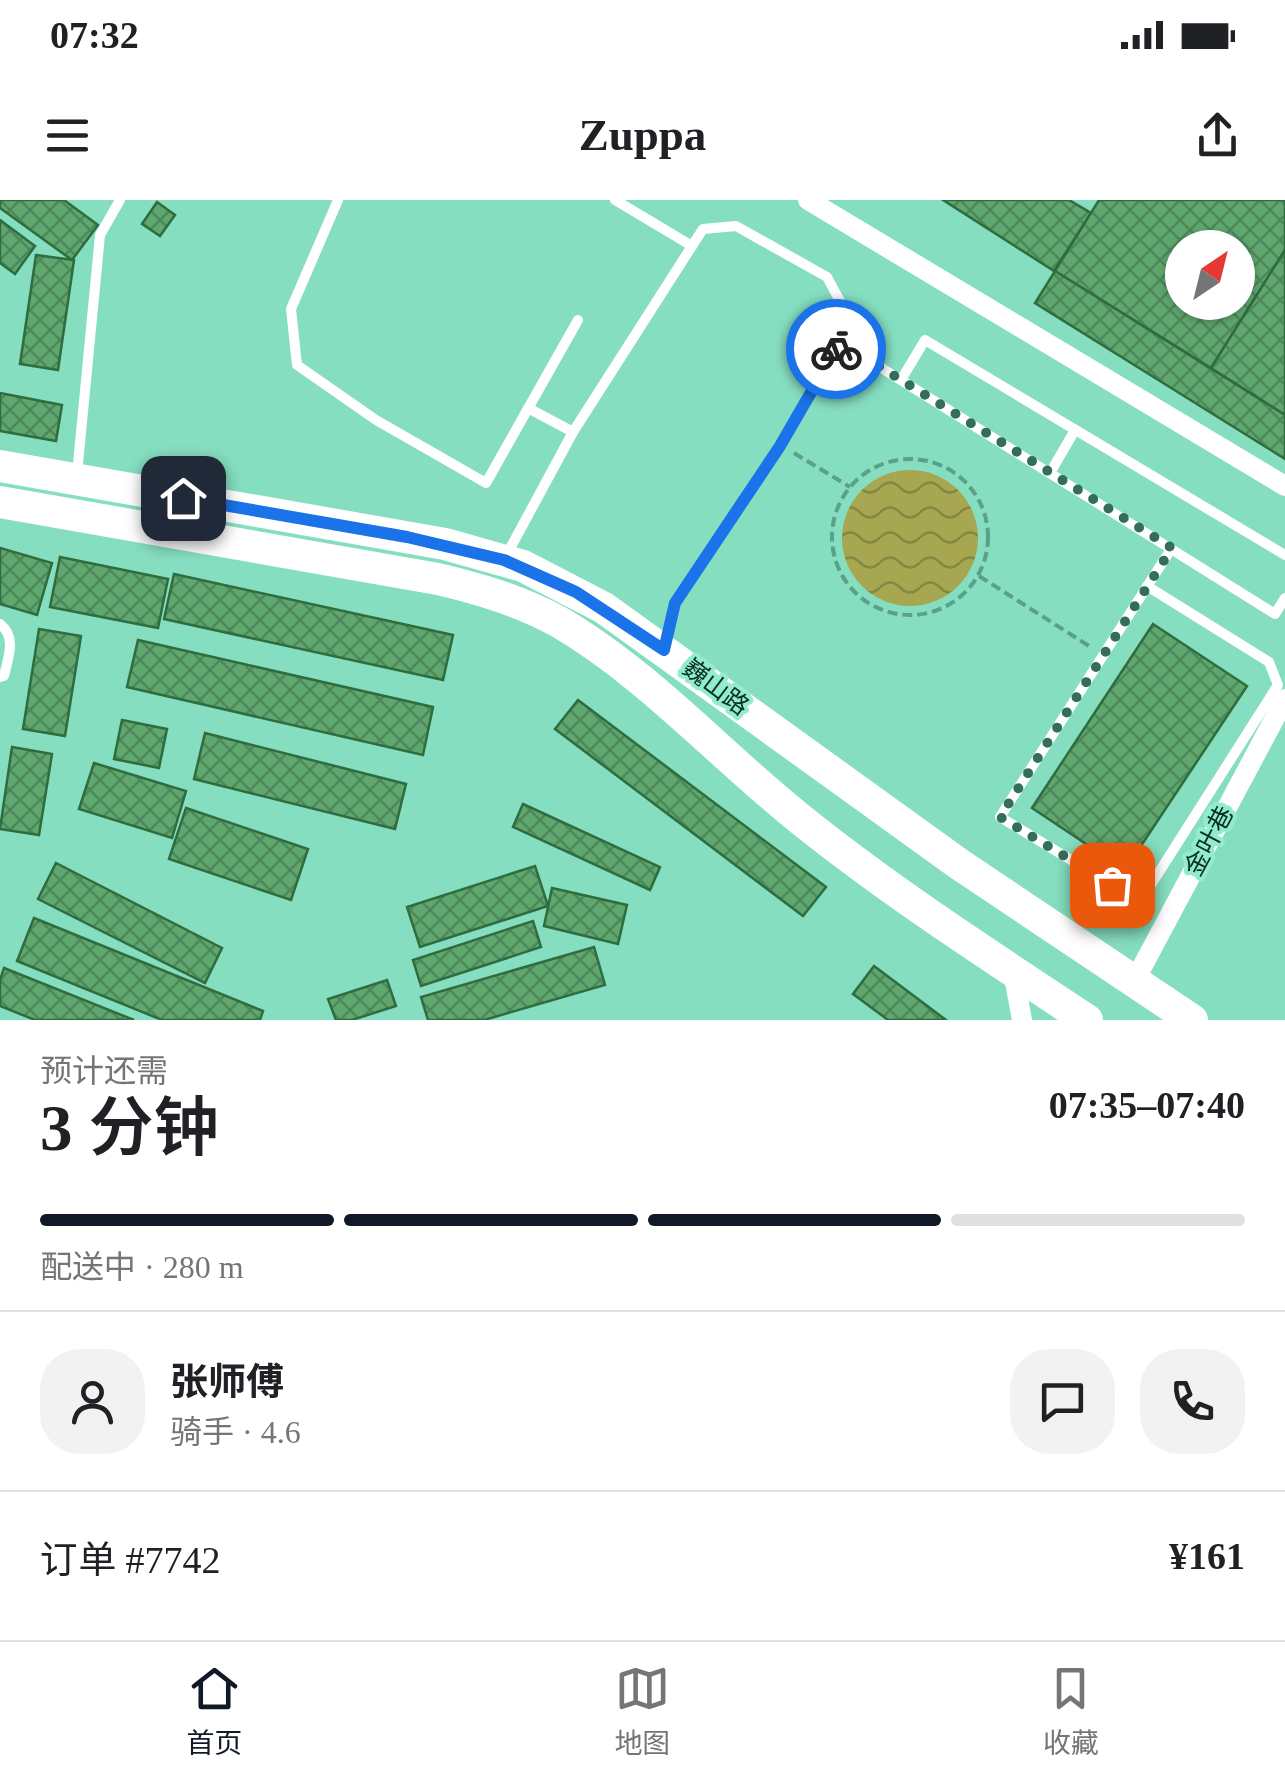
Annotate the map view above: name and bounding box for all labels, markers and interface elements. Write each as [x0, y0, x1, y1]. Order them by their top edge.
text: 07:32 [50, 14, 139, 56]
icon: menu [40, 108, 95, 163]
icon: share [1190, 108, 1245, 163]
text: Zuppa [579, 110, 706, 160]
north arrow [1165, 230, 1255, 320]
map controls [1165, 230, 1255, 320]
courier [786, 299, 886, 399]
icon: bike [809, 322, 864, 377]
pin [141, 456, 226, 541]
icon: home [156, 471, 211, 526]
street label: 巍山路 [678, 654, 754, 720]
street label: 金叶巷 [1179, 802, 1239, 880]
pin [1070, 843, 1155, 928]
icon: bag [1085, 858, 1140, 913]
text: 预计还需 [40, 1053, 168, 1089]
text: 07:35–07:40 [1049, 1084, 1245, 1126]
text: 3 分钟 [40, 1092, 219, 1164]
text: 配送中 · 280 m [40, 1249, 244, 1285]
button: person [40, 1349, 145, 1454]
button: chat [1010, 1349, 1115, 1454]
button: phone [1140, 1349, 1245, 1454]
text: 张师傅 [170, 1361, 284, 1403]
text: 骑手 · 4.6 [170, 1414, 301, 1450]
text: ¥161 [1169, 1535, 1245, 1577]
text: 订单 #7742 [40, 1539, 221, 1581]
tab: 首页 [186, 1661, 242, 1761]
tab: 地图 [614, 1661, 671, 1761]
tab: 收藏 [1043, 1661, 1099, 1761]

